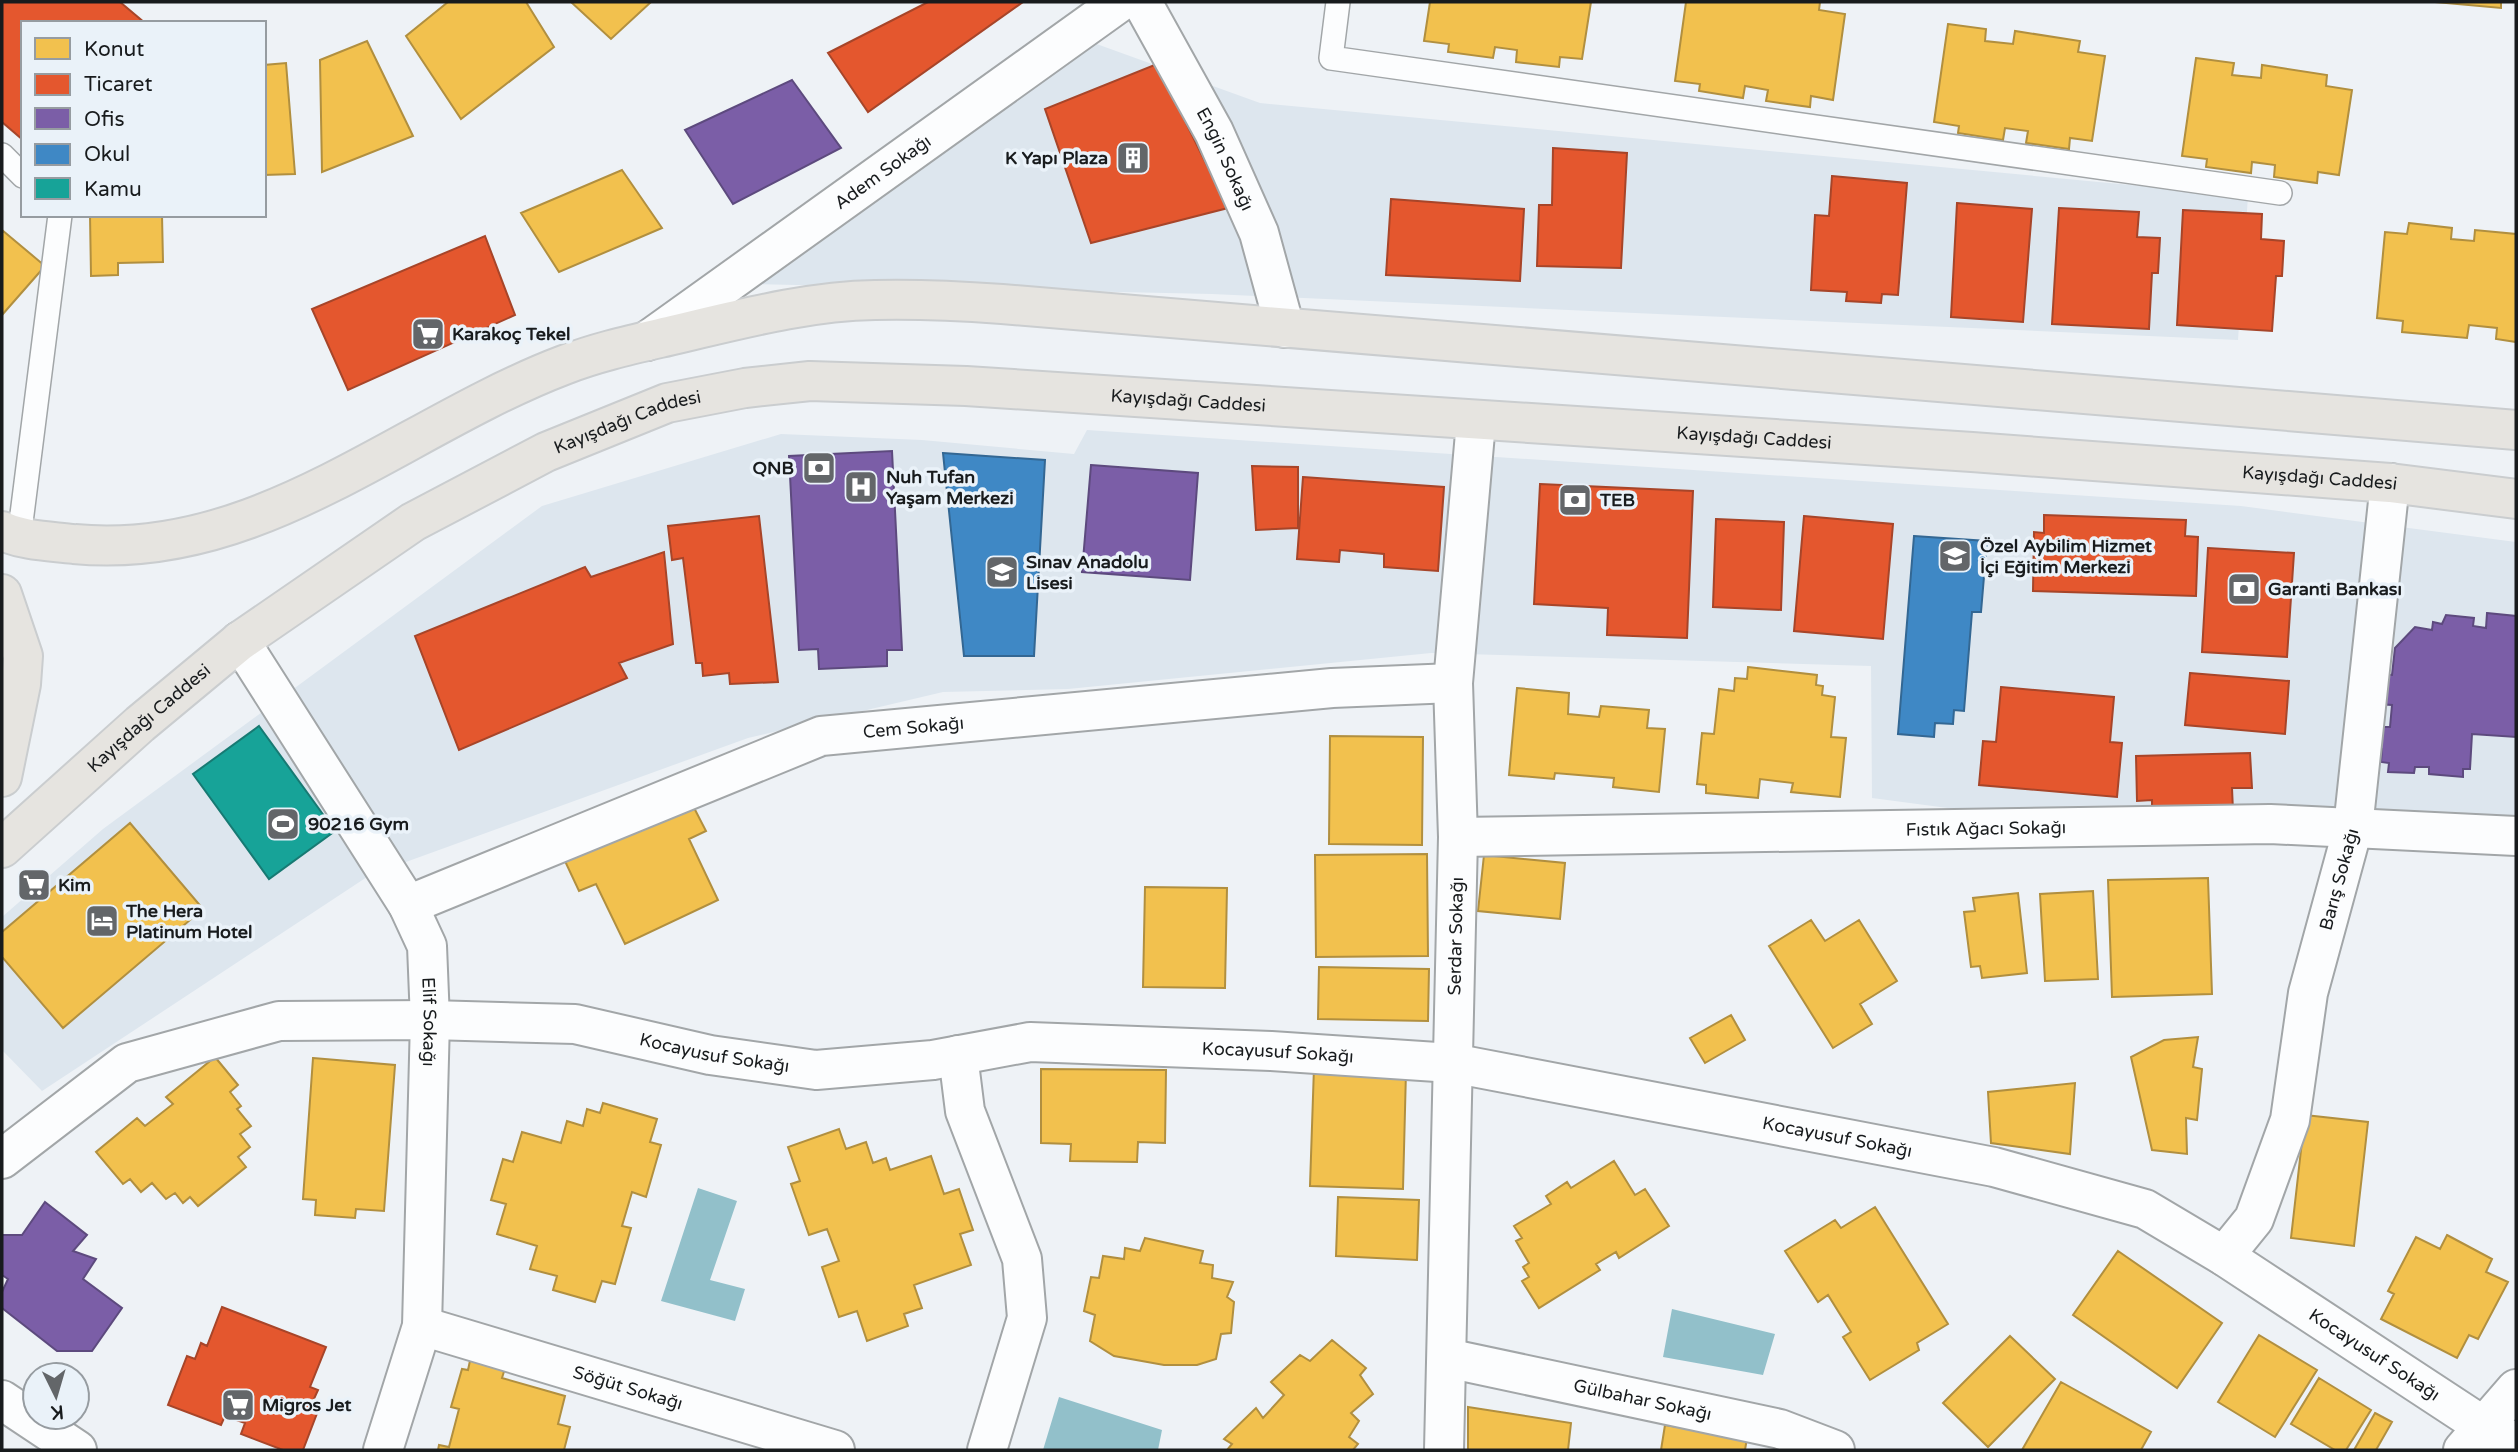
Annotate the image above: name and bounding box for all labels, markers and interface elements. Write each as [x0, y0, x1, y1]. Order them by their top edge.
legend [21, 21, 266, 217]
text: Konut [84, 37, 144, 62]
text: Ticaret [84, 72, 152, 97]
street label: Engin Sokağı [1192, 104, 1259, 214]
text: Ofis [84, 107, 125, 132]
street label: Adem Sokağı [830, 130, 935, 214]
building icon: K Yapı Plaza [1114, 139, 1152, 177]
text: Okul [84, 142, 130, 167]
place label: K Yapı Plaza [1005, 147, 1108, 169]
text: Kamu [84, 177, 142, 202]
supermarket icon: Karakoç Tekel [409, 315, 447, 353]
place label: Karakoç Tekel [452, 323, 570, 345]
street label: Kayışdağı Caddesi [1110, 385, 1267, 417]
street label: Kayışdağı Caddesi [551, 386, 703, 459]
street label: Kayışdağı Caddesi [1676, 422, 1832, 454]
bank icon: QNB [800, 449, 838, 487]
place label: QNB [752, 457, 794, 479]
street label: Kayışdağı Caddesi [2241, 461, 2399, 495]
place label: Nuh Tufan Yaşam Merkezi [886, 466, 1014, 509]
hospital icon: Nuh Tufan Yaşam Merkezi [842, 468, 880, 506]
bank icon: TEB [1556, 481, 1594, 519]
place label: TEB [1599, 489, 1635, 511]
place label: Özel Aybilim Hizmet İçi Eğitim Merkezi [1980, 535, 2152, 578]
school or university icon: Özel Aybilim Hizmet İçi Eğitim Merkezi [1936, 537, 1974, 575]
place label: Sınav Anadolu Lisesi [1026, 551, 1149, 594]
school or university icon: Sınav Anadolu Lisesi [983, 553, 1021, 591]
bank icon: Garanti Bankası [2225, 570, 2263, 608]
place label: Garanti Bankası [2268, 578, 2402, 600]
street label: Kayışdağı Caddesi [83, 659, 215, 777]
street label: Cem Sokağı [862, 712, 965, 743]
sports icon: 90216 Gym [264, 805, 302, 843]
place label: 90216 Gym [308, 813, 409, 835]
street label: Fıstık Ağacı Sokağı [1905, 816, 2066, 841]
street label: Barış Sokağı [2315, 826, 2363, 933]
supermarket icon: Kim [15, 866, 53, 904]
place label: Kim [58, 874, 91, 896]
street label: Serdar Sokağı [1443, 877, 1468, 996]
place label: The Hera Platinum Hotel [125, 900, 252, 943]
hotel icon: The Hera Platinum Hotel [83, 902, 121, 940]
street label: Elif Sokağı [417, 977, 441, 1067]
street label: Kocayusuf Sokağı [637, 1028, 791, 1077]
street label: Kocayusuf Sokağı [1201, 1037, 1354, 1067]
street label: Kocayusuf Sokağı [1761, 1112, 1914, 1162]
street label: Kocayusuf Sokağı [2305, 1304, 2444, 1406]
north arrow [21, 1361, 91, 1431]
street label: Söğüt Sokağı [570, 1361, 685, 1415]
street label: Gülbahar Sokağı [1571, 1374, 1714, 1425]
supermarket icon: Migros Jet [219, 1386, 257, 1424]
place label: Migros Jet [262, 1394, 352, 1416]
text: K [50, 1400, 65, 1423]

